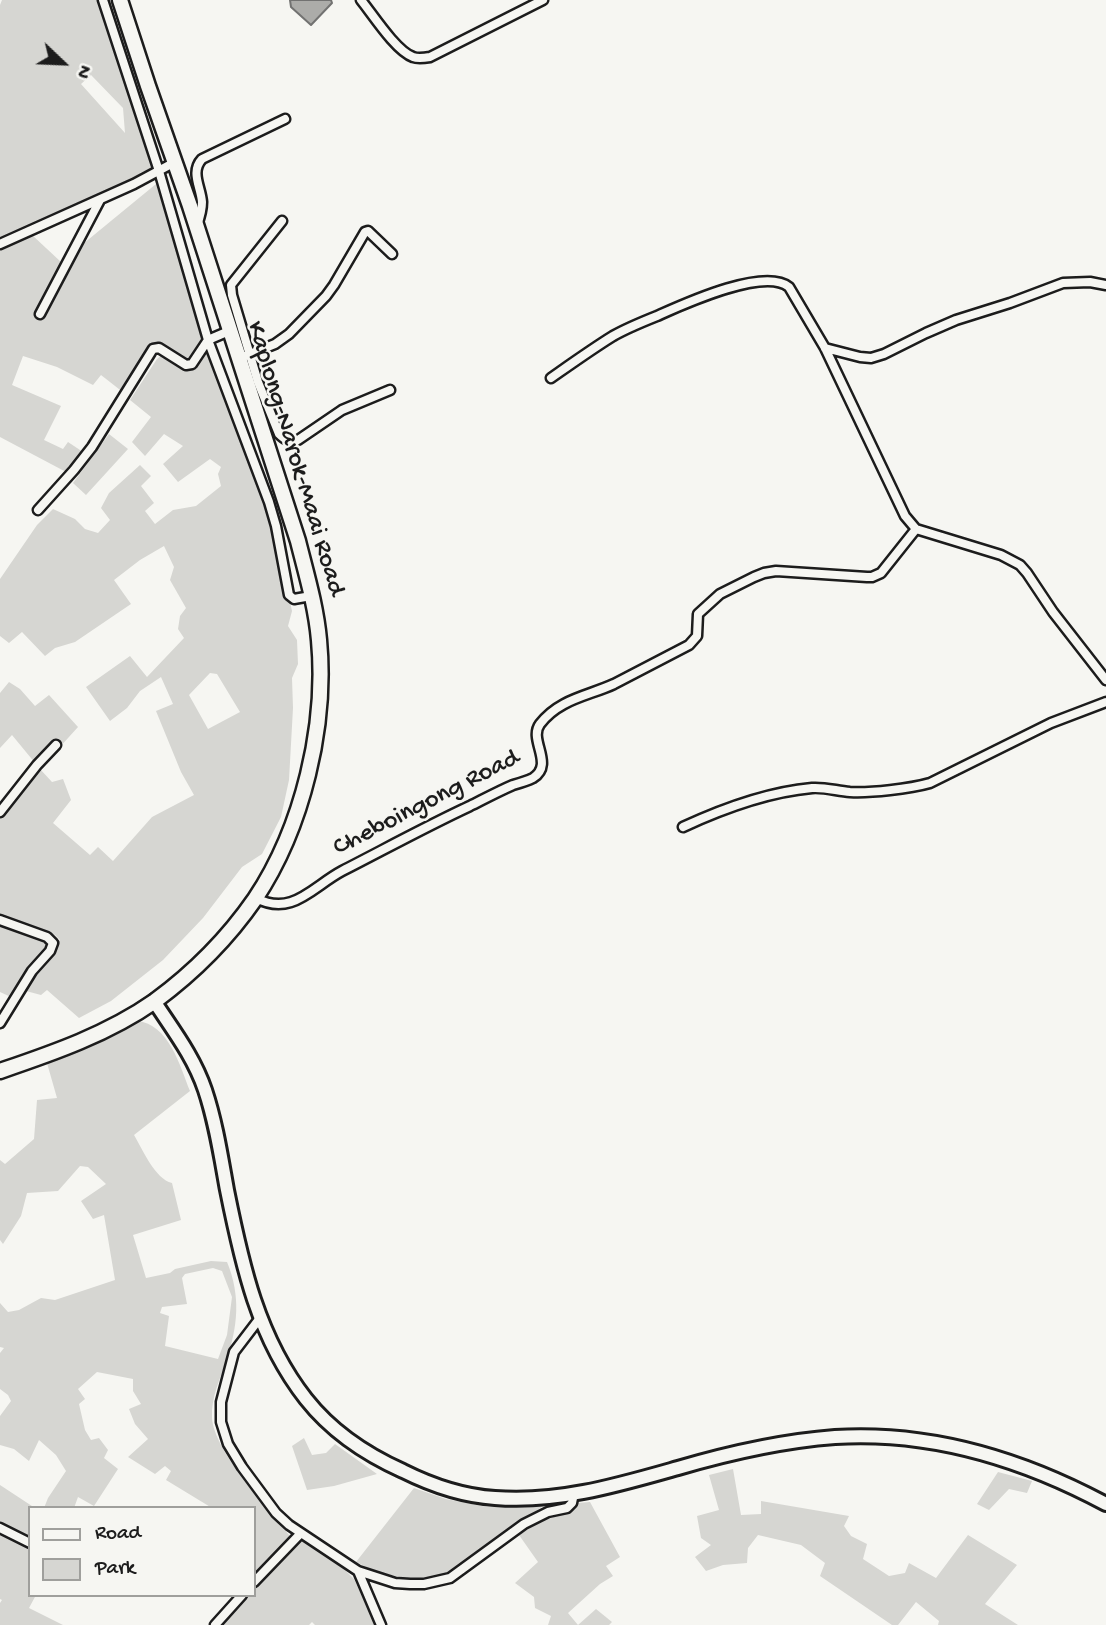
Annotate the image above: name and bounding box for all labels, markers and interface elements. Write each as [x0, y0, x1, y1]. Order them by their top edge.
north arrow [28, 28, 98, 98]
text: N [70, 61, 96, 82]
street label: Kaplong-Narok-Maai Road [237, 318, 351, 600]
street label: Cheboingong Road [329, 744, 525, 864]
legend [28, 1506, 256, 1597]
text: Road [95, 1522, 141, 1547]
text: Park [95, 1557, 135, 1582]

